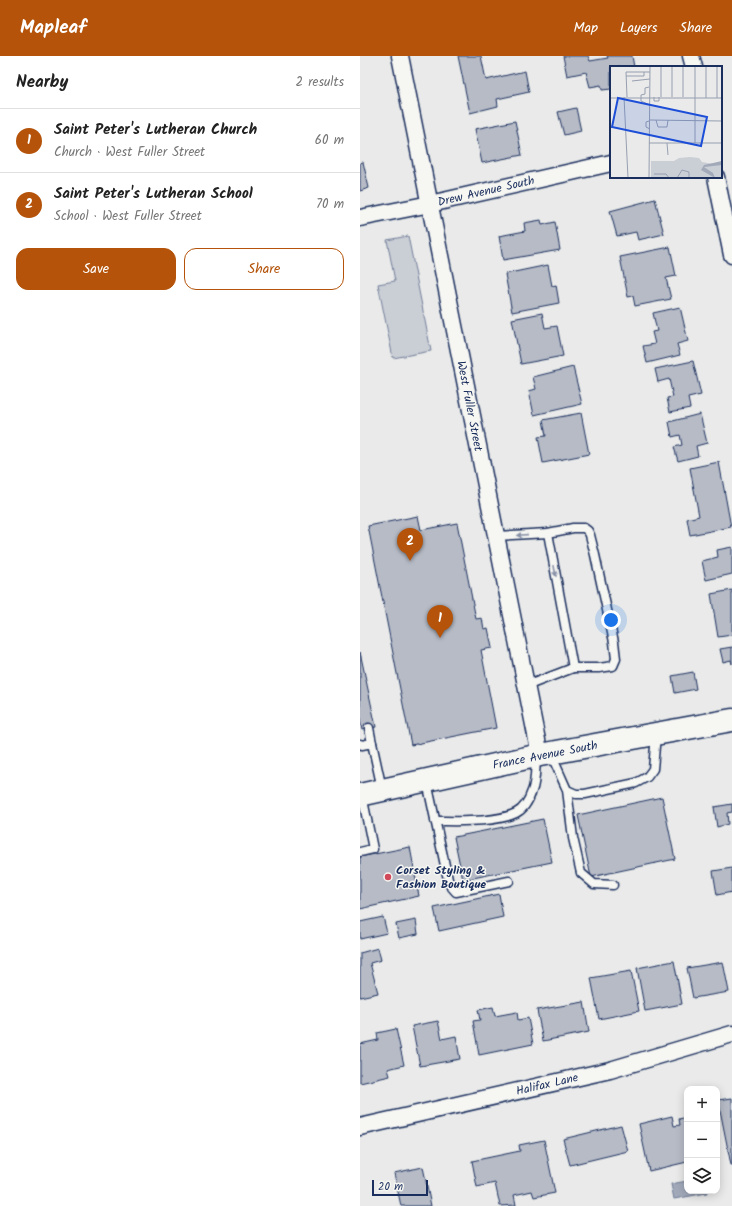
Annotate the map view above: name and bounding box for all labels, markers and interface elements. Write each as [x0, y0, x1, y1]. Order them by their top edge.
text: Mapleaf [20, 13, 87, 43]
text: Map [574, 17, 598, 39]
text: Layers [620, 17, 658, 39]
text: Share [680, 17, 712, 39]
inset map [610, 66, 722, 178]
text: Nearby [16, 69, 68, 96]
text: 2 results [296, 72, 344, 93]
text: Saint Peter's Lutheran Church [54, 118, 257, 142]
text: 1 [27, 130, 31, 151]
text: 60 m [315, 130, 344, 151]
text: Church · West Fuller Street [54, 142, 205, 163]
street label: Drew Avenue South [436, 171, 536, 212]
text: Saint Peter's Lutheran School [54, 182, 253, 206]
text: 2 [25, 194, 33, 215]
text: 70 m [316, 194, 344, 215]
text: School · West Fuller Street [54, 206, 202, 227]
button: Save [16, 248, 176, 290]
button: Share [184, 248, 344, 290]
street label: West Fuller Street [451, 359, 488, 453]
pin: 2 [397, 528, 423, 561]
one-way arrow [516, 531, 528, 538]
one-way arrow [552, 565, 558, 577]
pin: 1 [427, 605, 453, 638]
your location [601, 610, 621, 630]
street label: France Avenue South [491, 736, 599, 775]
place label: Corset Styling & Fashion Boutique [396, 861, 486, 894]
marker: Corset Styling & Fashion Boutique [383, 872, 393, 882]
street label: Halifax Lane [514, 1068, 581, 1101]
map controls [684, 1086, 720, 1194]
button: + [684, 1086, 720, 1122]
button: − [684, 1122, 720, 1158]
button: layers [684, 1158, 720, 1194]
scale bar [372, 1178, 428, 1197]
text: 20 m [378, 1178, 403, 1196]

